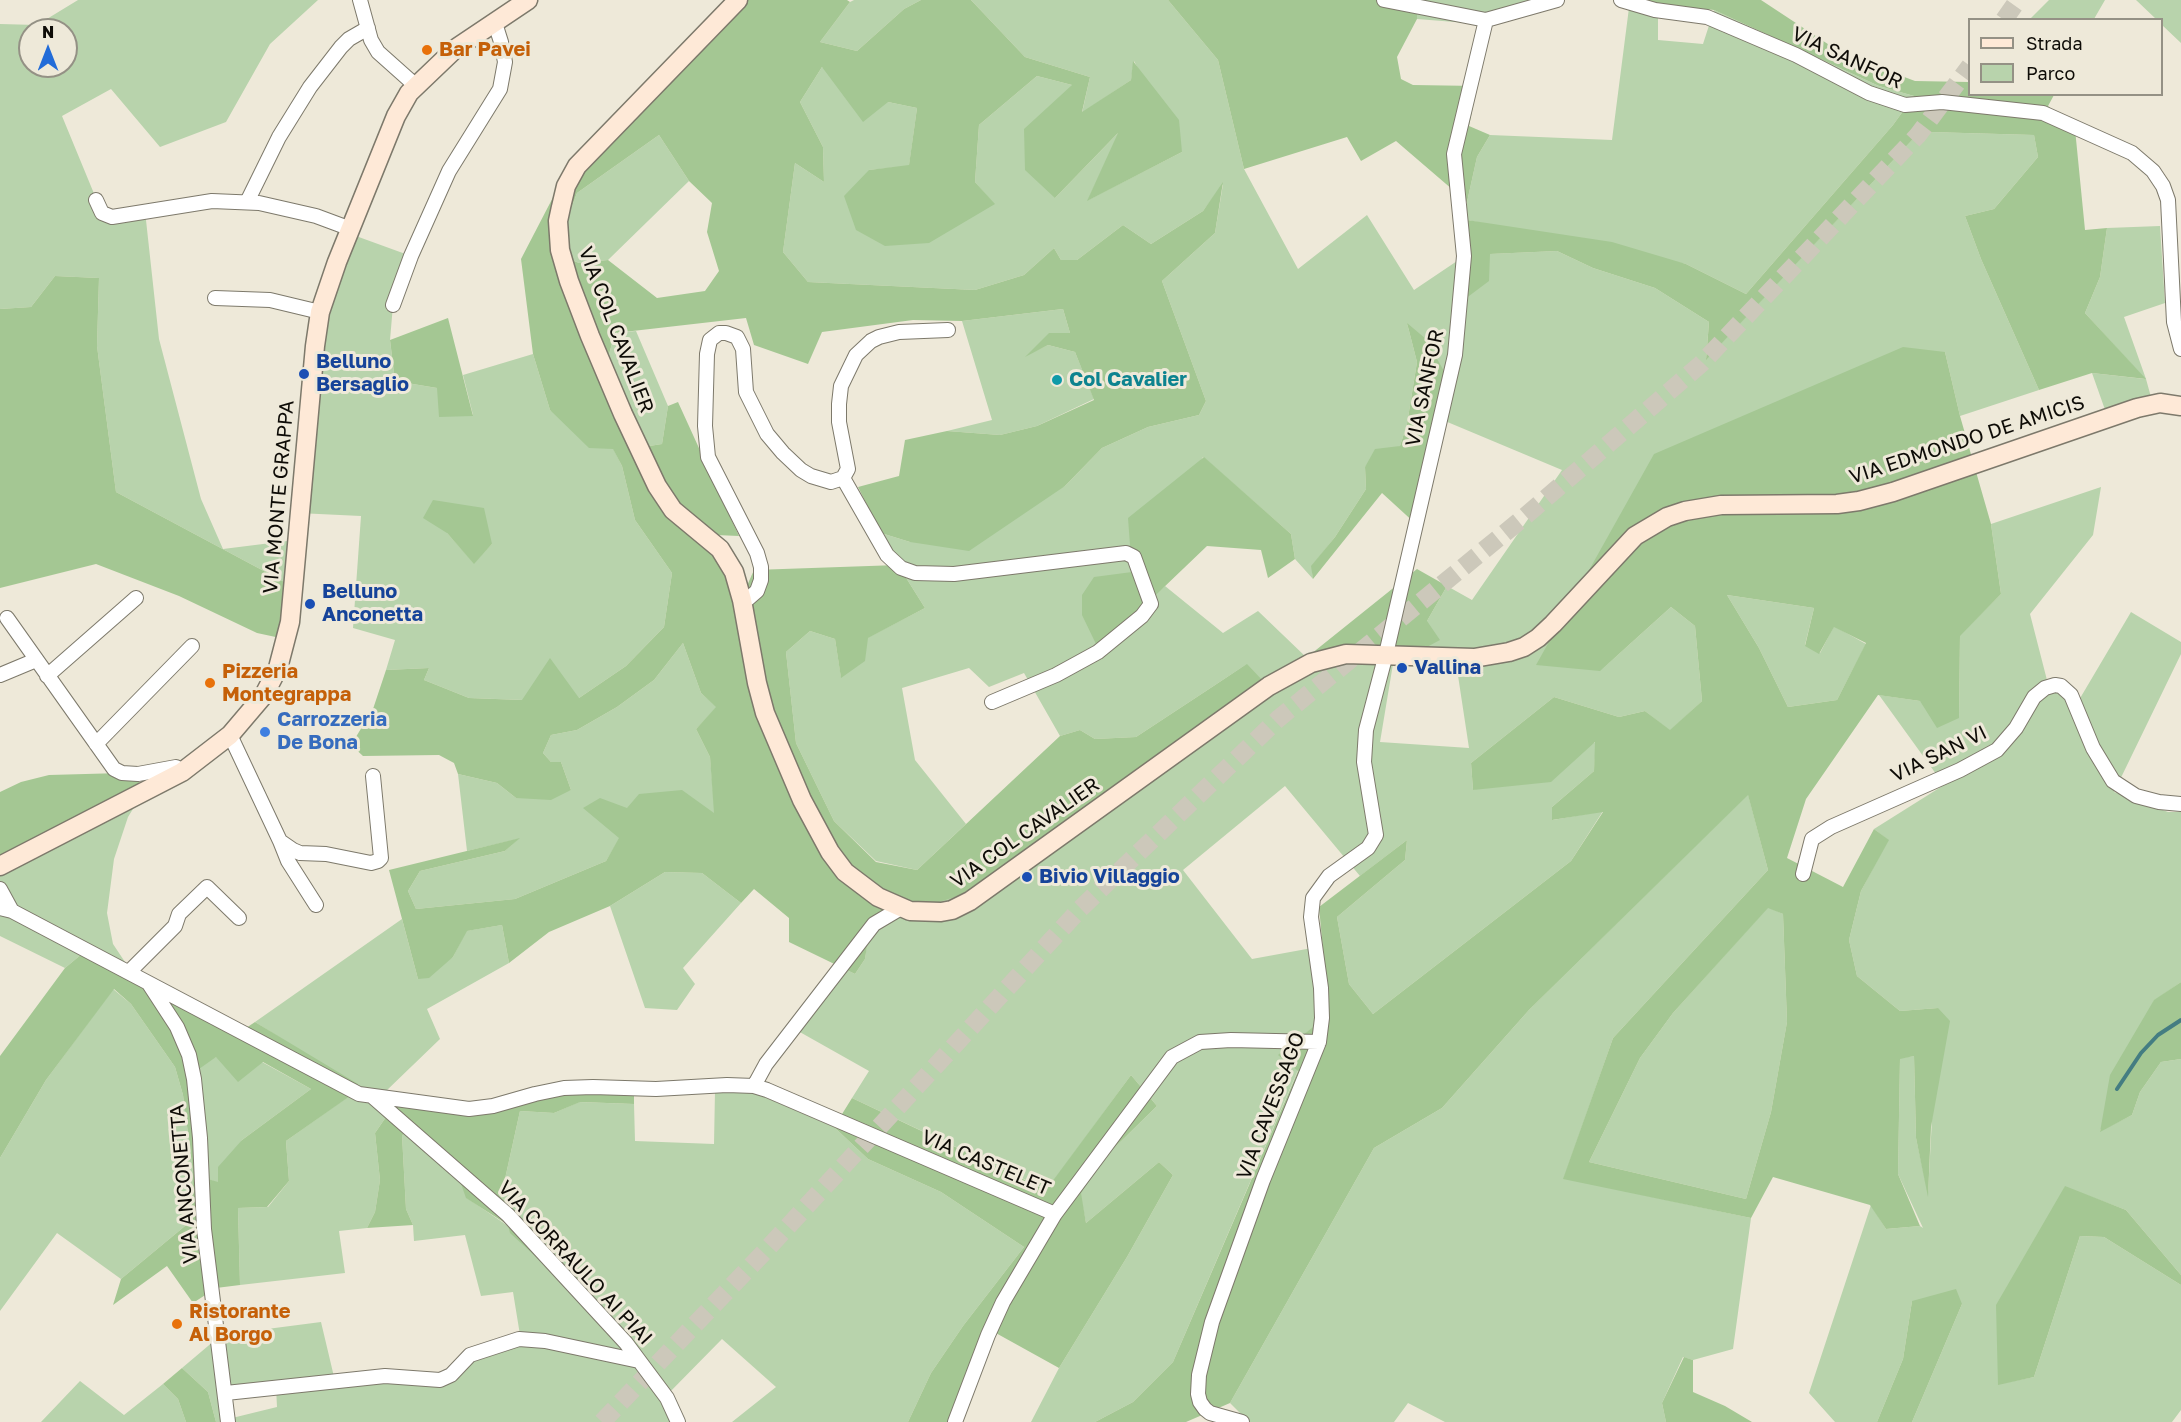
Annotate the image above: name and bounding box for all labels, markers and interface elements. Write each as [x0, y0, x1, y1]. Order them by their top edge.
north arrow [18, 18, 78, 78]
legend [1968, 18, 2163, 96]
text: N [42, 22, 54, 42]
street label: VIA SANFOR [1788, 22, 1906, 94]
text: Strada [2026, 32, 2083, 54]
place label: Bar Pavei [439, 38, 531, 62]
marker: Bar Pavei [420, 43, 434, 57]
text: Parco [2026, 62, 2075, 84]
street label: VIA COL CAVALIER [573, 243, 659, 417]
street label: VIA SANFOR [1401, 327, 1449, 449]
place label: Belluno Bersaglio [316, 350, 409, 397]
marker: Belluno Bersaglio [297, 367, 311, 381]
place label: Col Cavalier [1069, 368, 1187, 392]
marker: Col Cavalier [1050, 373, 1064, 387]
street label: VIA EDMONDO DE AMICIS [1846, 391, 2088, 489]
street label: VIA MONTE GRAPPA [259, 399, 299, 595]
place label: Belluno Anconetta [322, 580, 423, 627]
marker: Belluno Anconetta [303, 597, 317, 611]
place label: Vallina [1414, 656, 1481, 680]
place label: Pizzeria Montegrappa [222, 660, 351, 707]
marker: Vallina [1395, 661, 1409, 675]
marker: Pizzeria Montegrappa [203, 676, 217, 690]
place label: Carrozzeria De Bona [277, 708, 387, 755]
street label: VIA SAN VI [1887, 720, 1991, 788]
marker: Carrozzeria De Bona [258, 725, 272, 739]
street label: VIA COL CAVALIER [946, 773, 1104, 893]
place label: Bivio Villaggio [1039, 865, 1180, 889]
marker: Bivio Villaggio [1020, 870, 1034, 884]
street label: VIA CAVESSAGO [1232, 1029, 1310, 1183]
street label: VIA ANCONETTA [165, 1103, 203, 1265]
street label: VIA CASTELET [918, 1125, 1054, 1201]
street label: VIA CORRAULO AI PIAI [493, 1176, 657, 1350]
place label: Ristorante Al Borgo [189, 1300, 290, 1347]
marker: Ristorante Al Borgo [170, 1317, 184, 1331]

